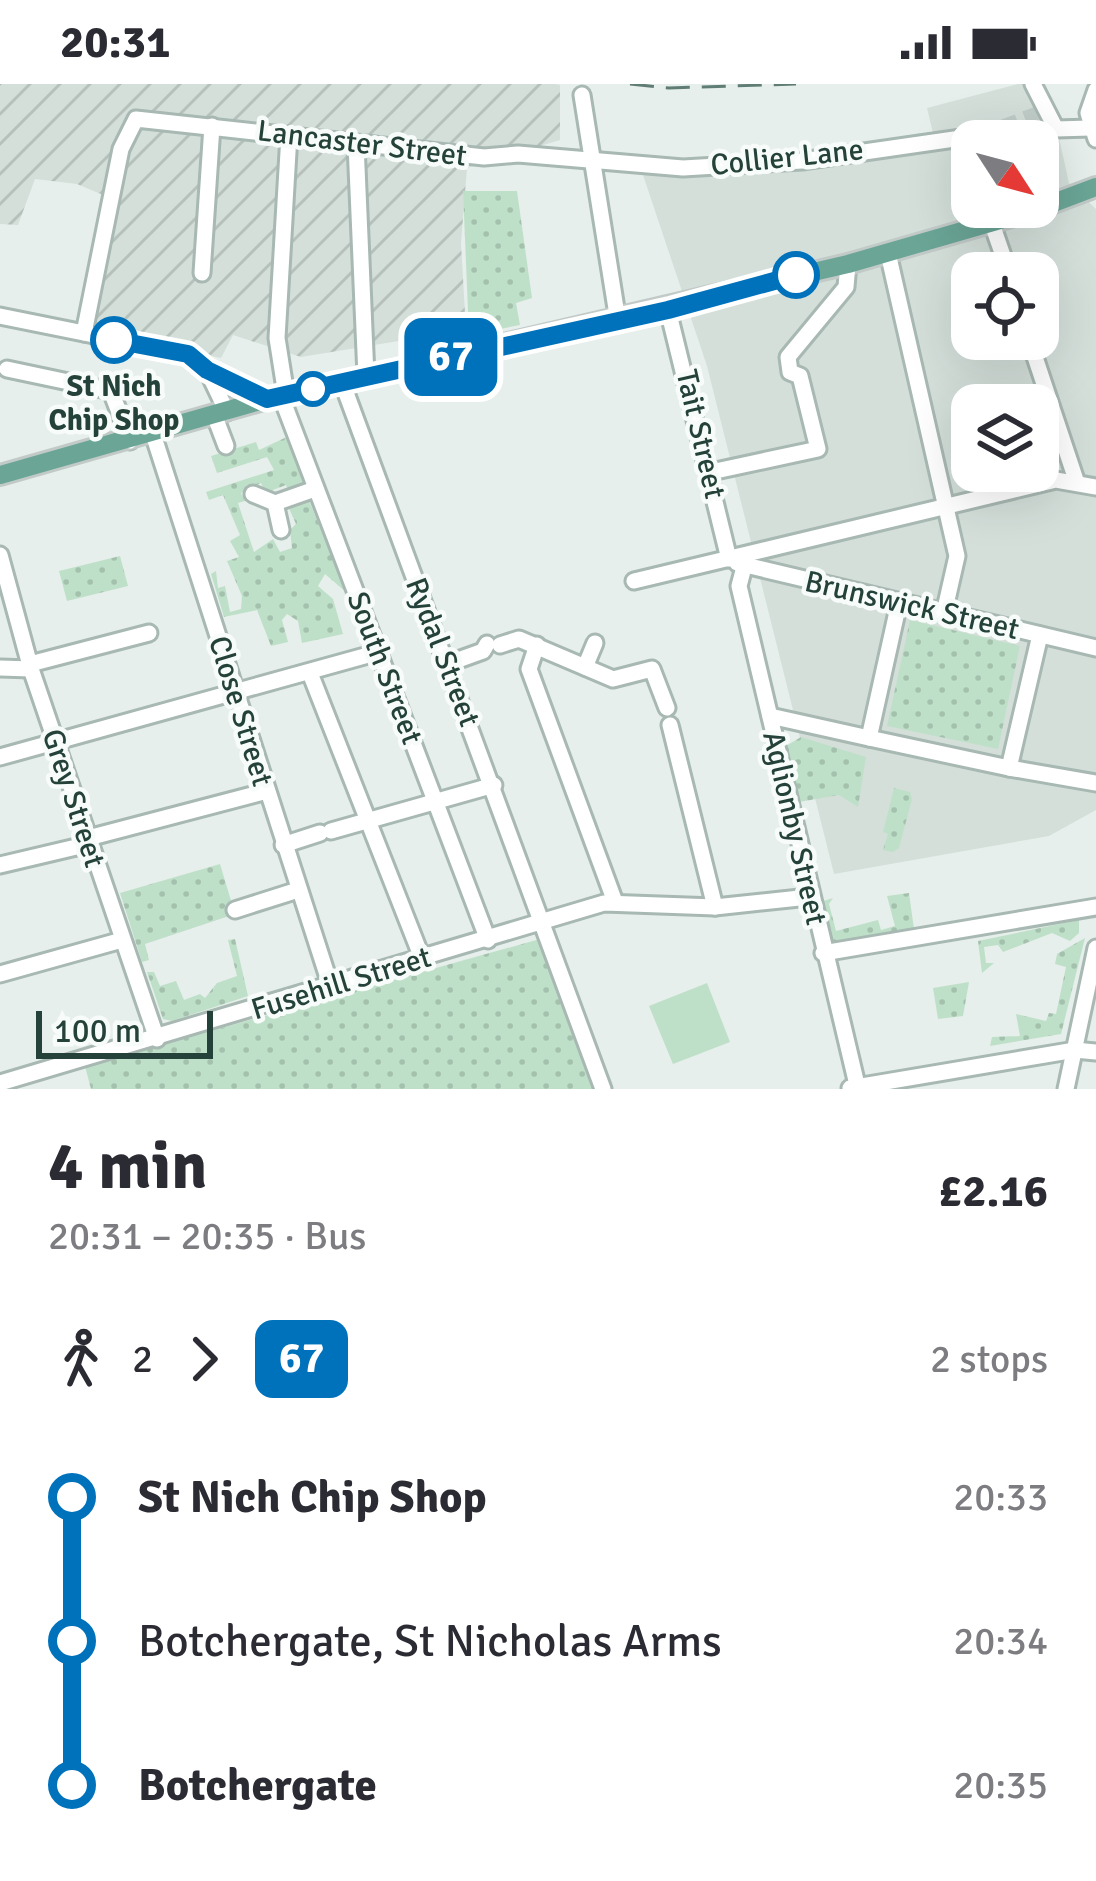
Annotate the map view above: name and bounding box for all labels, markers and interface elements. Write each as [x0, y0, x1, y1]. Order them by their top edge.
text: 20:31 [60, 15, 170, 70]
street label: Lancaster Street [255, 112, 469, 175]
north arrow [951, 120, 1059, 228]
map controls [951, 120, 1059, 492]
street label: Collier Lane [709, 131, 865, 184]
button: locate [951, 252, 1059, 360]
unlabelled marker [774, 253, 818, 297]
marker: St Nich Chip Shop [92, 318, 136, 362]
line badge: 67 [397, 318, 505, 396]
text: 67 [428, 331, 474, 382]
street label: Tait Street [668, 366, 733, 502]
place label: St Nich Chip Shop [48, 368, 180, 439]
unlabelled marker [297, 373, 329, 405]
button: layers [951, 384, 1059, 492]
street label: Brunswick Street [801, 563, 1023, 648]
street label: Rydal Street [397, 572, 488, 732]
street label: South Street [339, 587, 431, 750]
street label: Close Street [200, 632, 281, 791]
street label: Grey Street [34, 724, 113, 872]
street label: Aglionby Street [754, 728, 835, 928]
street label: Fusehill Street [247, 939, 435, 1028]
scale bar [36, 1005, 213, 1058]
text: 100 m [54, 1011, 141, 1052]
text: 4 min [48, 1126, 207, 1207]
text: £2.16 [938, 1164, 1048, 1219]
text: 20:31 – 20:35 · Bus [48, 1212, 366, 1260]
icon: walk [48, 1326, 114, 1392]
icon: forward [171, 1326, 237, 1392]
text: 67 [279, 1333, 324, 1384]
text: 2 [132, 1335, 153, 1383]
text: 2 stops [930, 1335, 1048, 1383]
text: St Nich Chip Shop [138, 1470, 487, 1525]
text: 20:33 [953, 1473, 1048, 1521]
text: Botchergate, St Nicholas Arms [138, 1614, 722, 1669]
text: 20:34 [953, 1617, 1048, 1665]
text: Botchergate [138, 1758, 377, 1813]
text: 20:35 [953, 1761, 1048, 1809]

